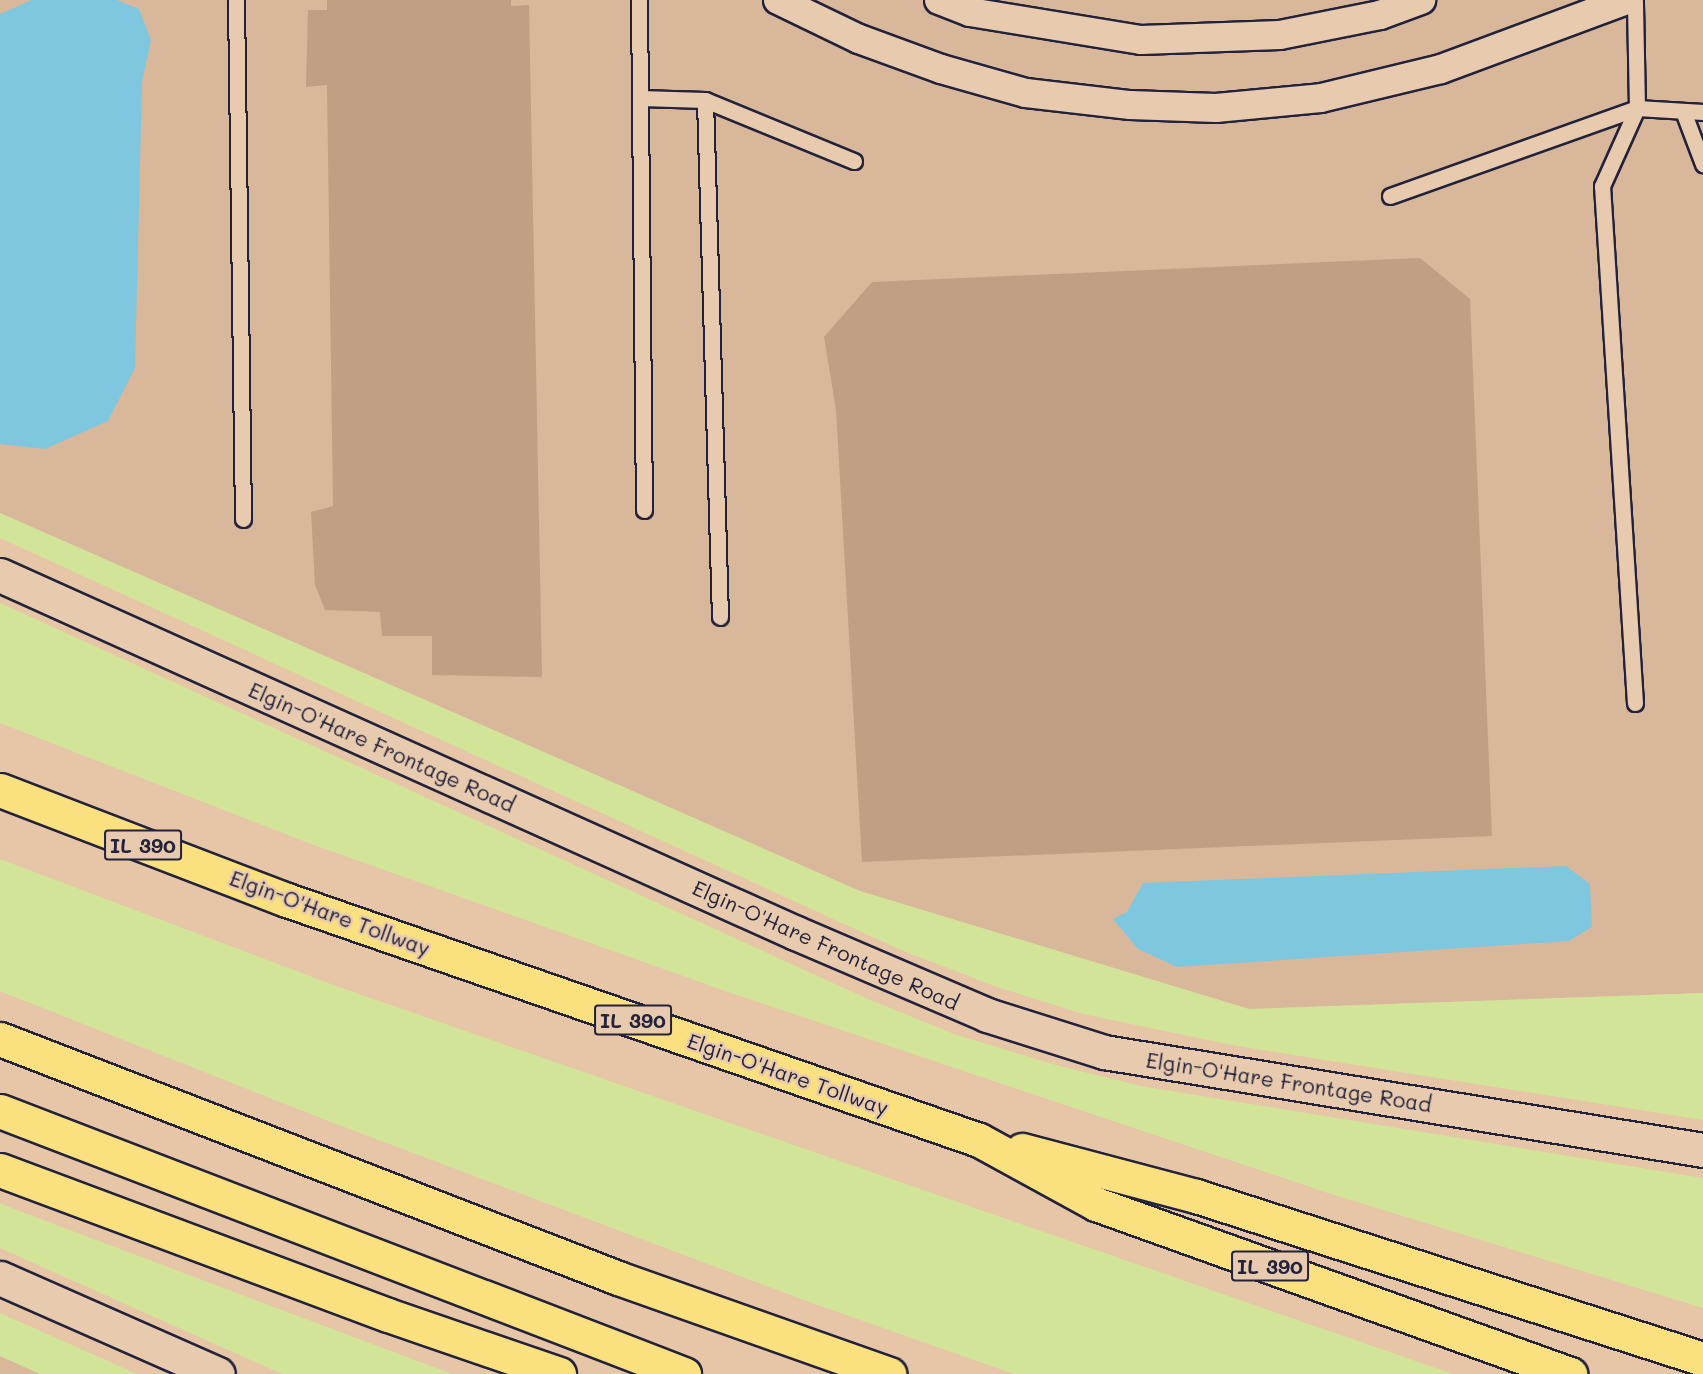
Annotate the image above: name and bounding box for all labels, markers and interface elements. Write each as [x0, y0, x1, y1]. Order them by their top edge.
street label: Elgin-O'Hare Frontage Road [245, 677, 519, 817]
road number: IL 390 [104, 828, 182, 862]
street label: Elgin-O'Hare Tollway [227, 865, 433, 961]
street label: Elgin-O'Hare Frontage Road [689, 875, 963, 1015]
road number: IL 390 [594, 1003, 672, 1037]
street label: Elgin-O'Hare Tollway [684, 1028, 892, 1120]
street label: Elgin-O'Hare Frontage Road [1144, 1047, 1434, 1117]
road number: IL 390 [1231, 1249, 1309, 1283]

